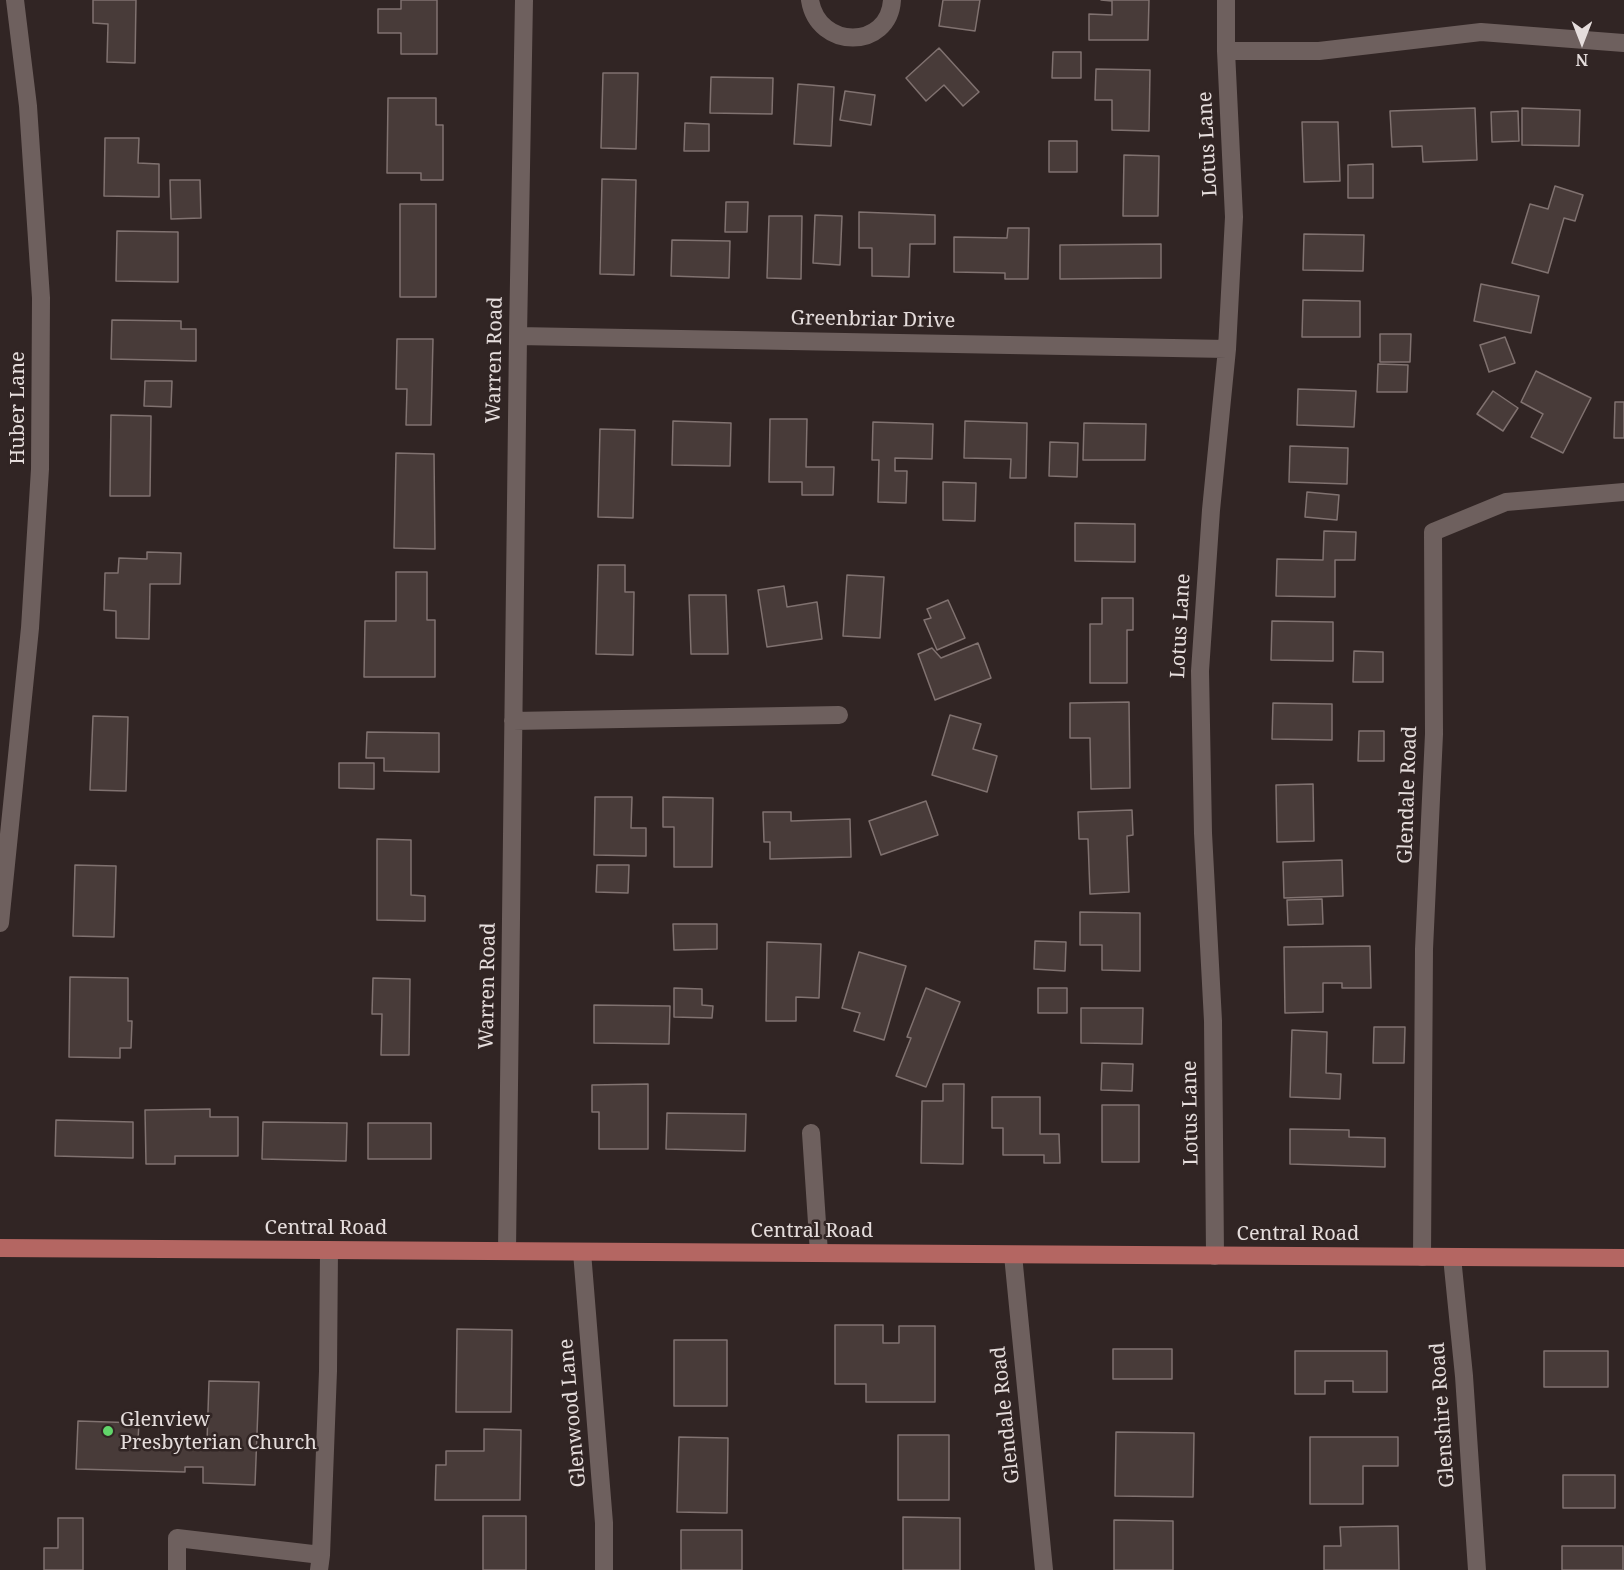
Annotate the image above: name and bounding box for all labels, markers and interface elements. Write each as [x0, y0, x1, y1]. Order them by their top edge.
north arrow [1552, 12, 1612, 72]
text: N [1576, 49, 1588, 71]
street label: Lotus Lane [1193, 91, 1223, 197]
street label: Warren Road [482, 296, 508, 424]
street label: Greenbriar Drive [790, 307, 956, 333]
street label: Huber Lane [6, 351, 30, 465]
street label: Lotus Lane [1166, 573, 1196, 679]
street label: Glendale Road [1394, 726, 1422, 864]
street label: Warren Road [475, 922, 501, 1050]
street label: Lotus Lane [1178, 1060, 1204, 1166]
street label: Central Road [265, 1216, 387, 1240]
street label: Central Road [751, 1219, 873, 1243]
street label: Central Road [1237, 1222, 1359, 1246]
street label: Glenwood Lane [555, 1338, 591, 1488]
street label: Glenshire Road [1426, 1341, 1460, 1489]
street label: Glendale Road [987, 1345, 1025, 1485]
place label: Glenview Presbyterian Church [120, 1408, 317, 1455]
marker: Glenview Presbyterian Church [101, 1424, 115, 1438]

